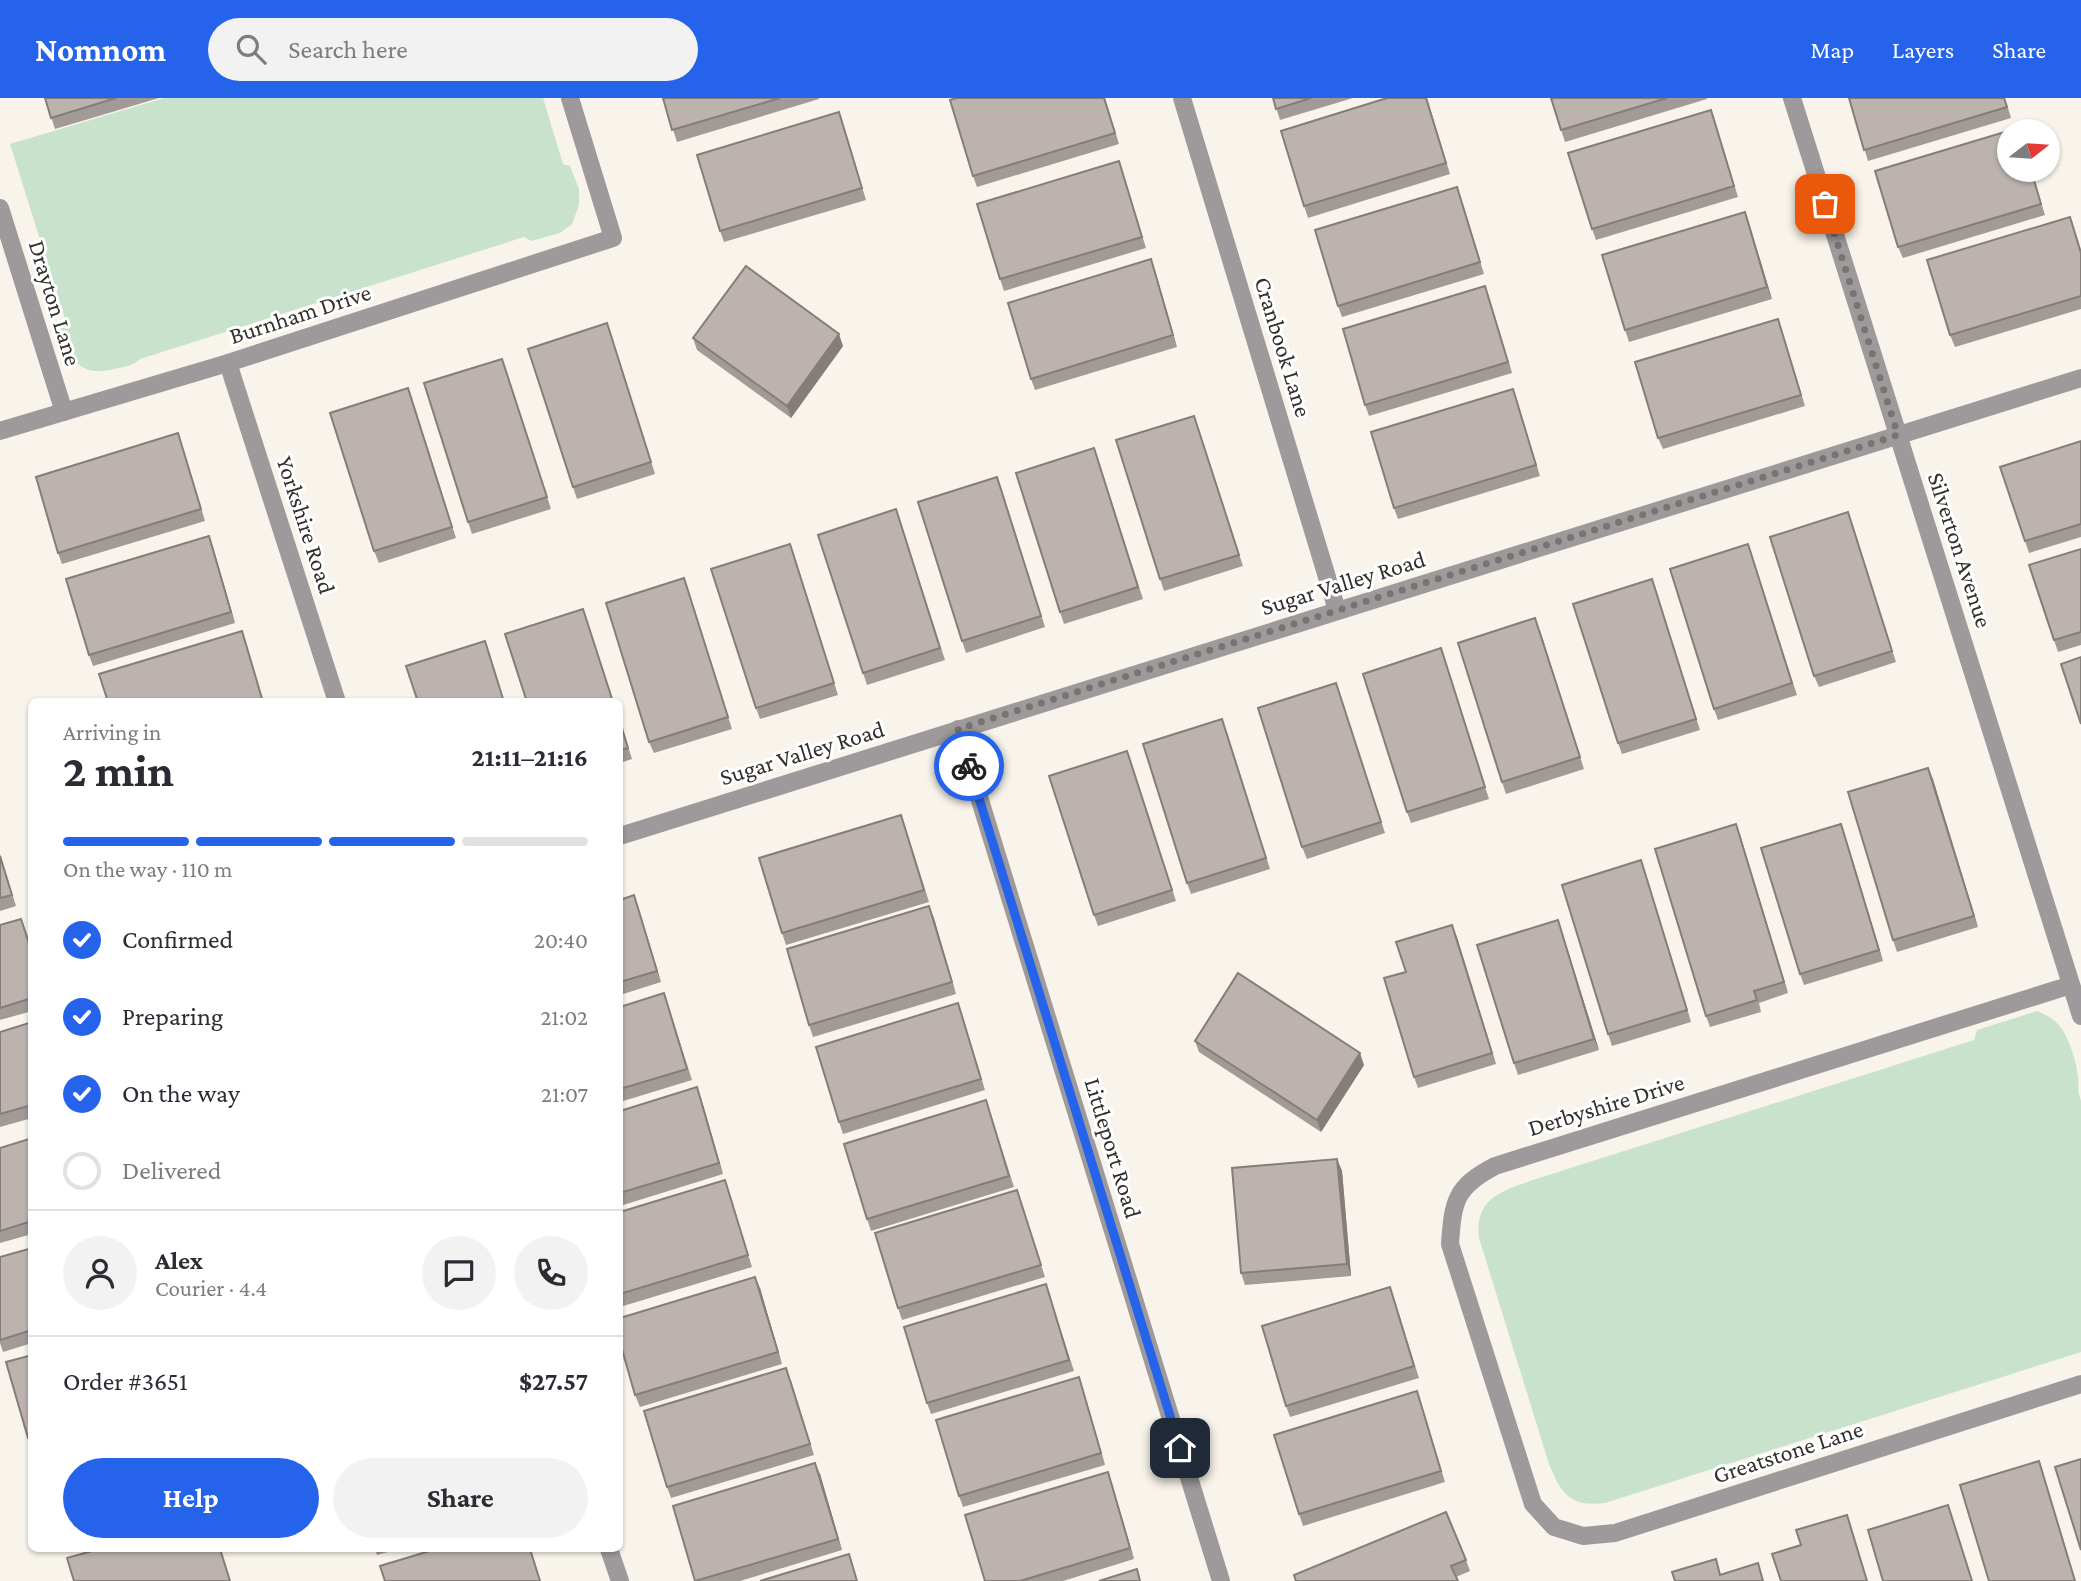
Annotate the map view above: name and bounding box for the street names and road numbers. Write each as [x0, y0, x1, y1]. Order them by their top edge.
street label: Drayton Lane [24, 237, 87, 369]
street label: Cranbook Lane [1249, 274, 1318, 420]
street label: Burnham Drive [226, 278, 374, 349]
street label: Yorkshire Road [272, 453, 342, 597]
street label: Silverton Avenue [1923, 469, 1998, 631]
street label: Sugar Valley Road [1257, 545, 1429, 620]
street label: Sugar Valley Road [716, 715, 888, 790]
street label: Derbyshire Drive [1524, 1068, 1687, 1141]
street label: Littleport Road [1079, 1075, 1148, 1222]
street label: Greatstone Lane [1709, 1415, 1866, 1488]

